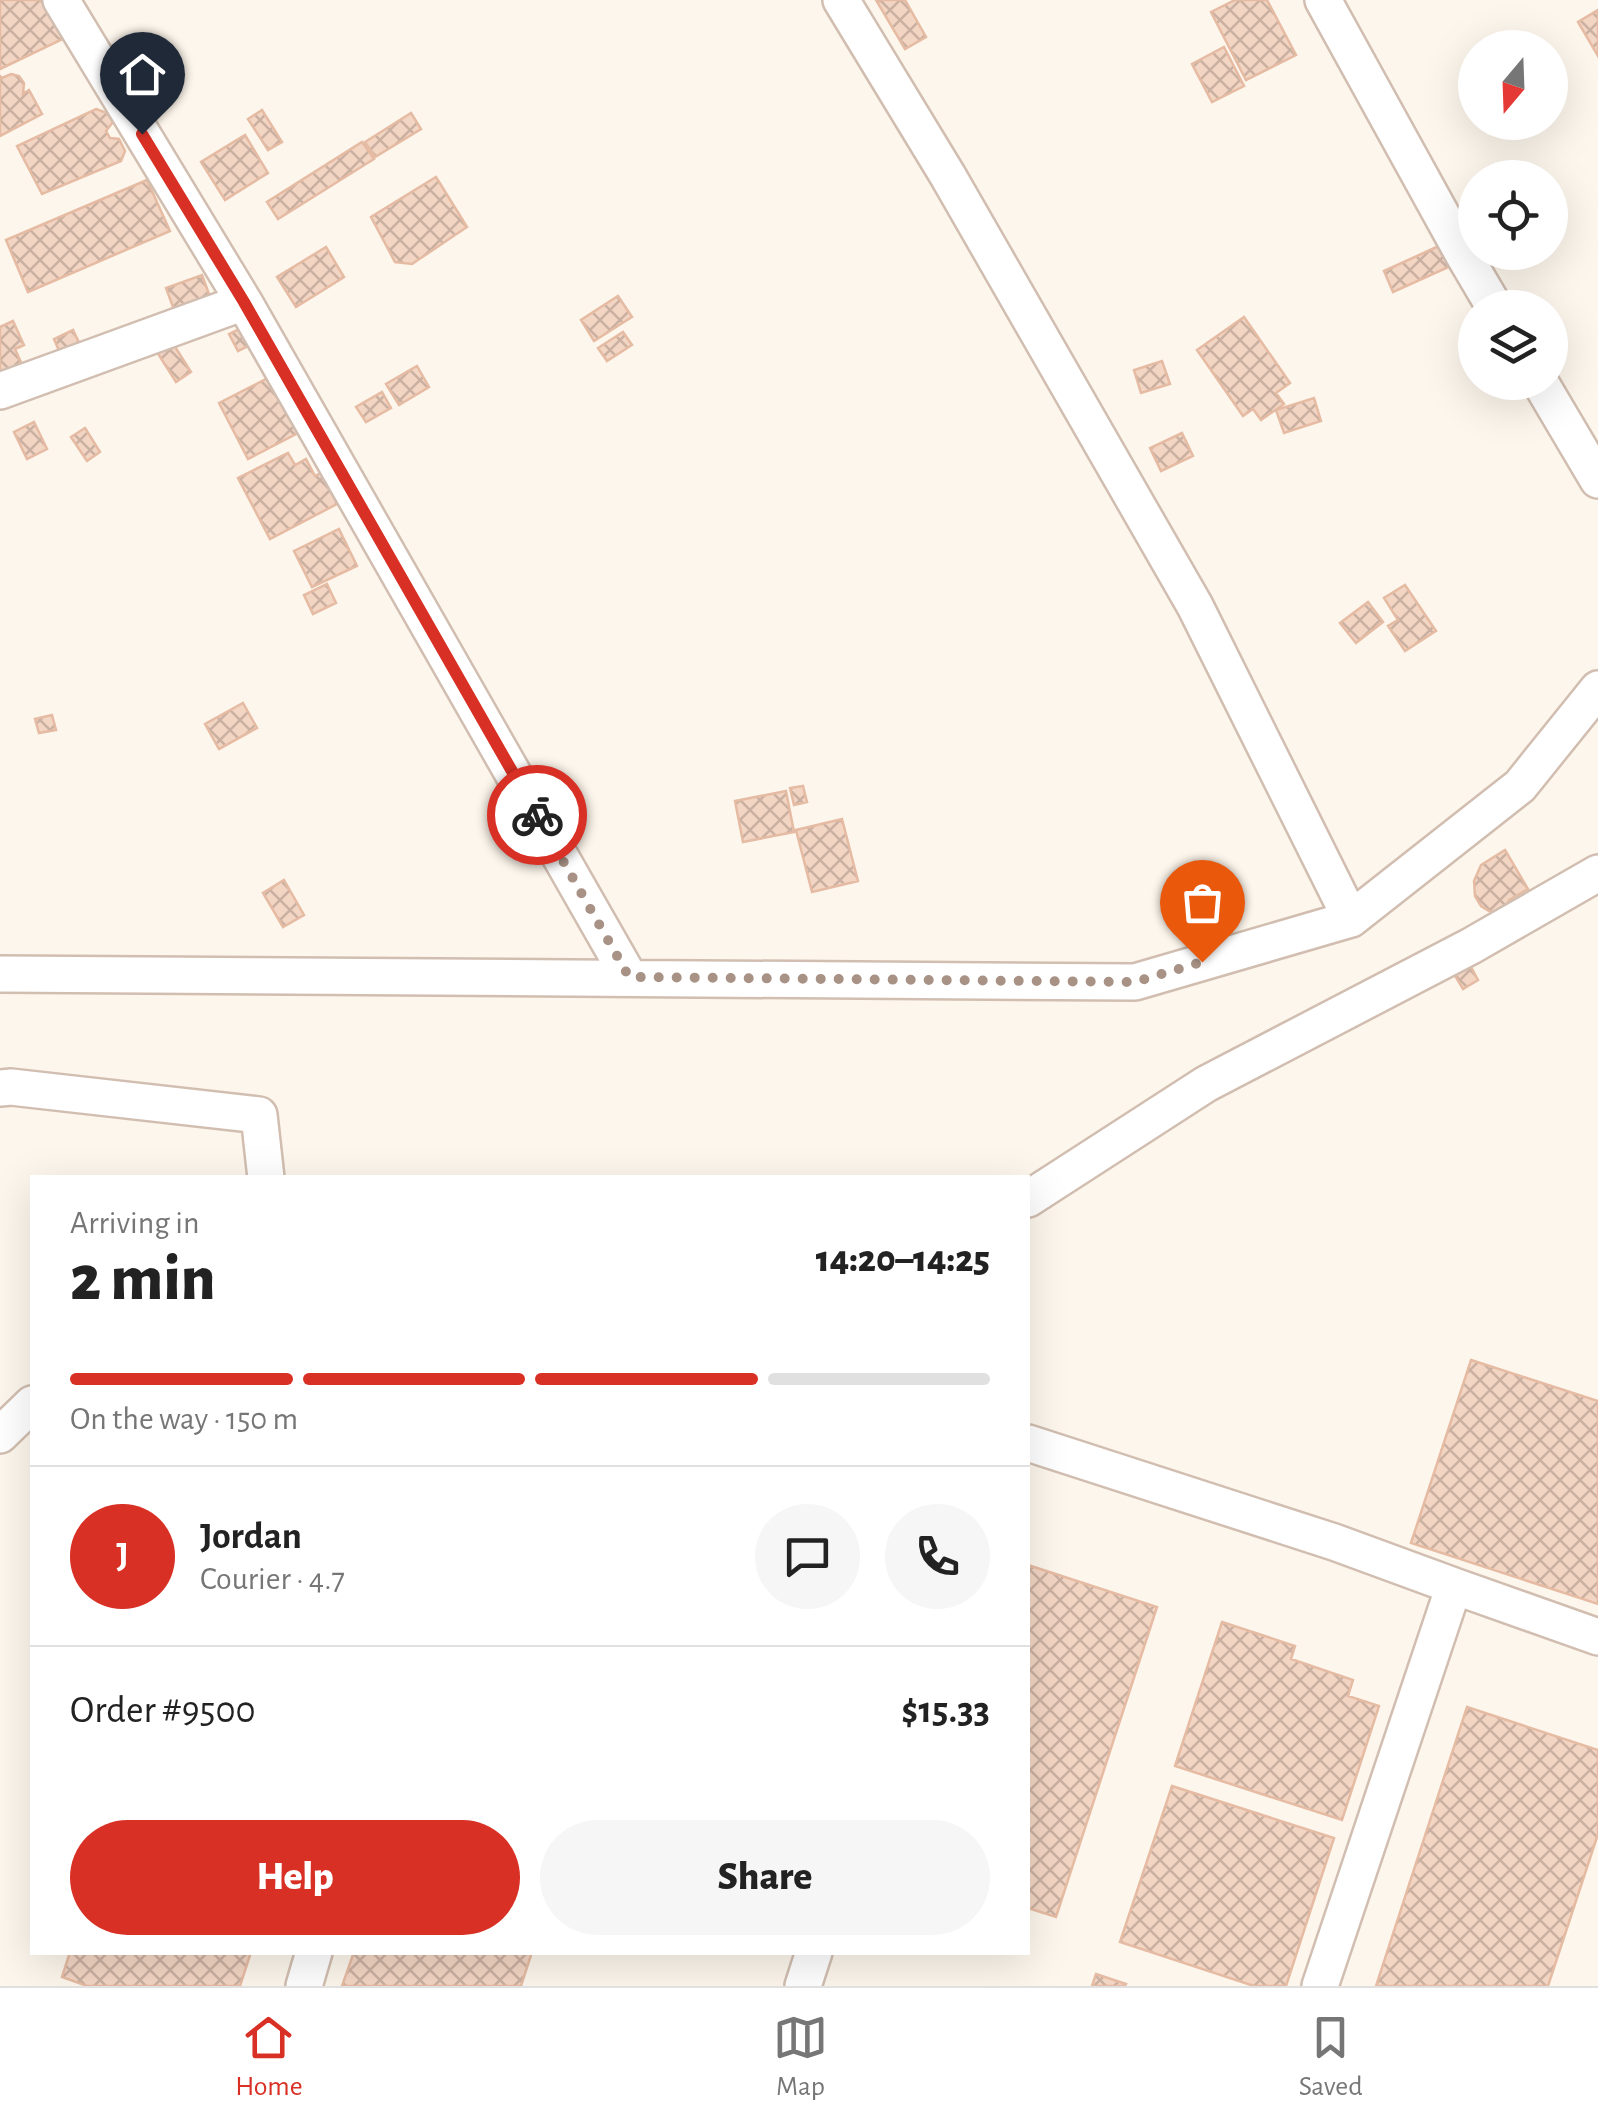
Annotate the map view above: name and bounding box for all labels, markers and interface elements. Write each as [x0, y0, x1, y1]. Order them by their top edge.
north arrow [1458, 30, 1568, 140]
map controls [1458, 30, 1568, 400]
pin [100, 32, 185, 135]
icon: home [115, 47, 170, 102]
button: locate [1458, 160, 1568, 270]
button: layers [1458, 290, 1568, 400]
courier [487, 765, 587, 865]
icon: bike [510, 788, 565, 843]
pin [1160, 860, 1245, 963]
icon: bag [1175, 875, 1230, 930]
text: Arriving in [70, 1207, 199, 1239]
text: 14:20–14:25 [816, 1241, 990, 1279]
text: 2 min [70, 1247, 216, 1312]
text: On the way · 150 m [70, 1403, 298, 1435]
button: chat [755, 1504, 860, 1609]
button: phone [885, 1504, 990, 1609]
text: Jordan [200, 1518, 302, 1556]
text: J [116, 1537, 129, 1575]
text: Courier · 4.7 [200, 1563, 345, 1595]
text: Order #9500 [70, 1692, 256, 1730]
text: $15.33 [901, 1692, 990, 1730]
button: Help [70, 1820, 520, 1935]
button: Share [540, 1820, 990, 1935]
tab: Home [235, 2010, 303, 2104]
tab: Map [773, 2010, 828, 2104]
tab: Saved [1299, 2010, 1363, 2104]

